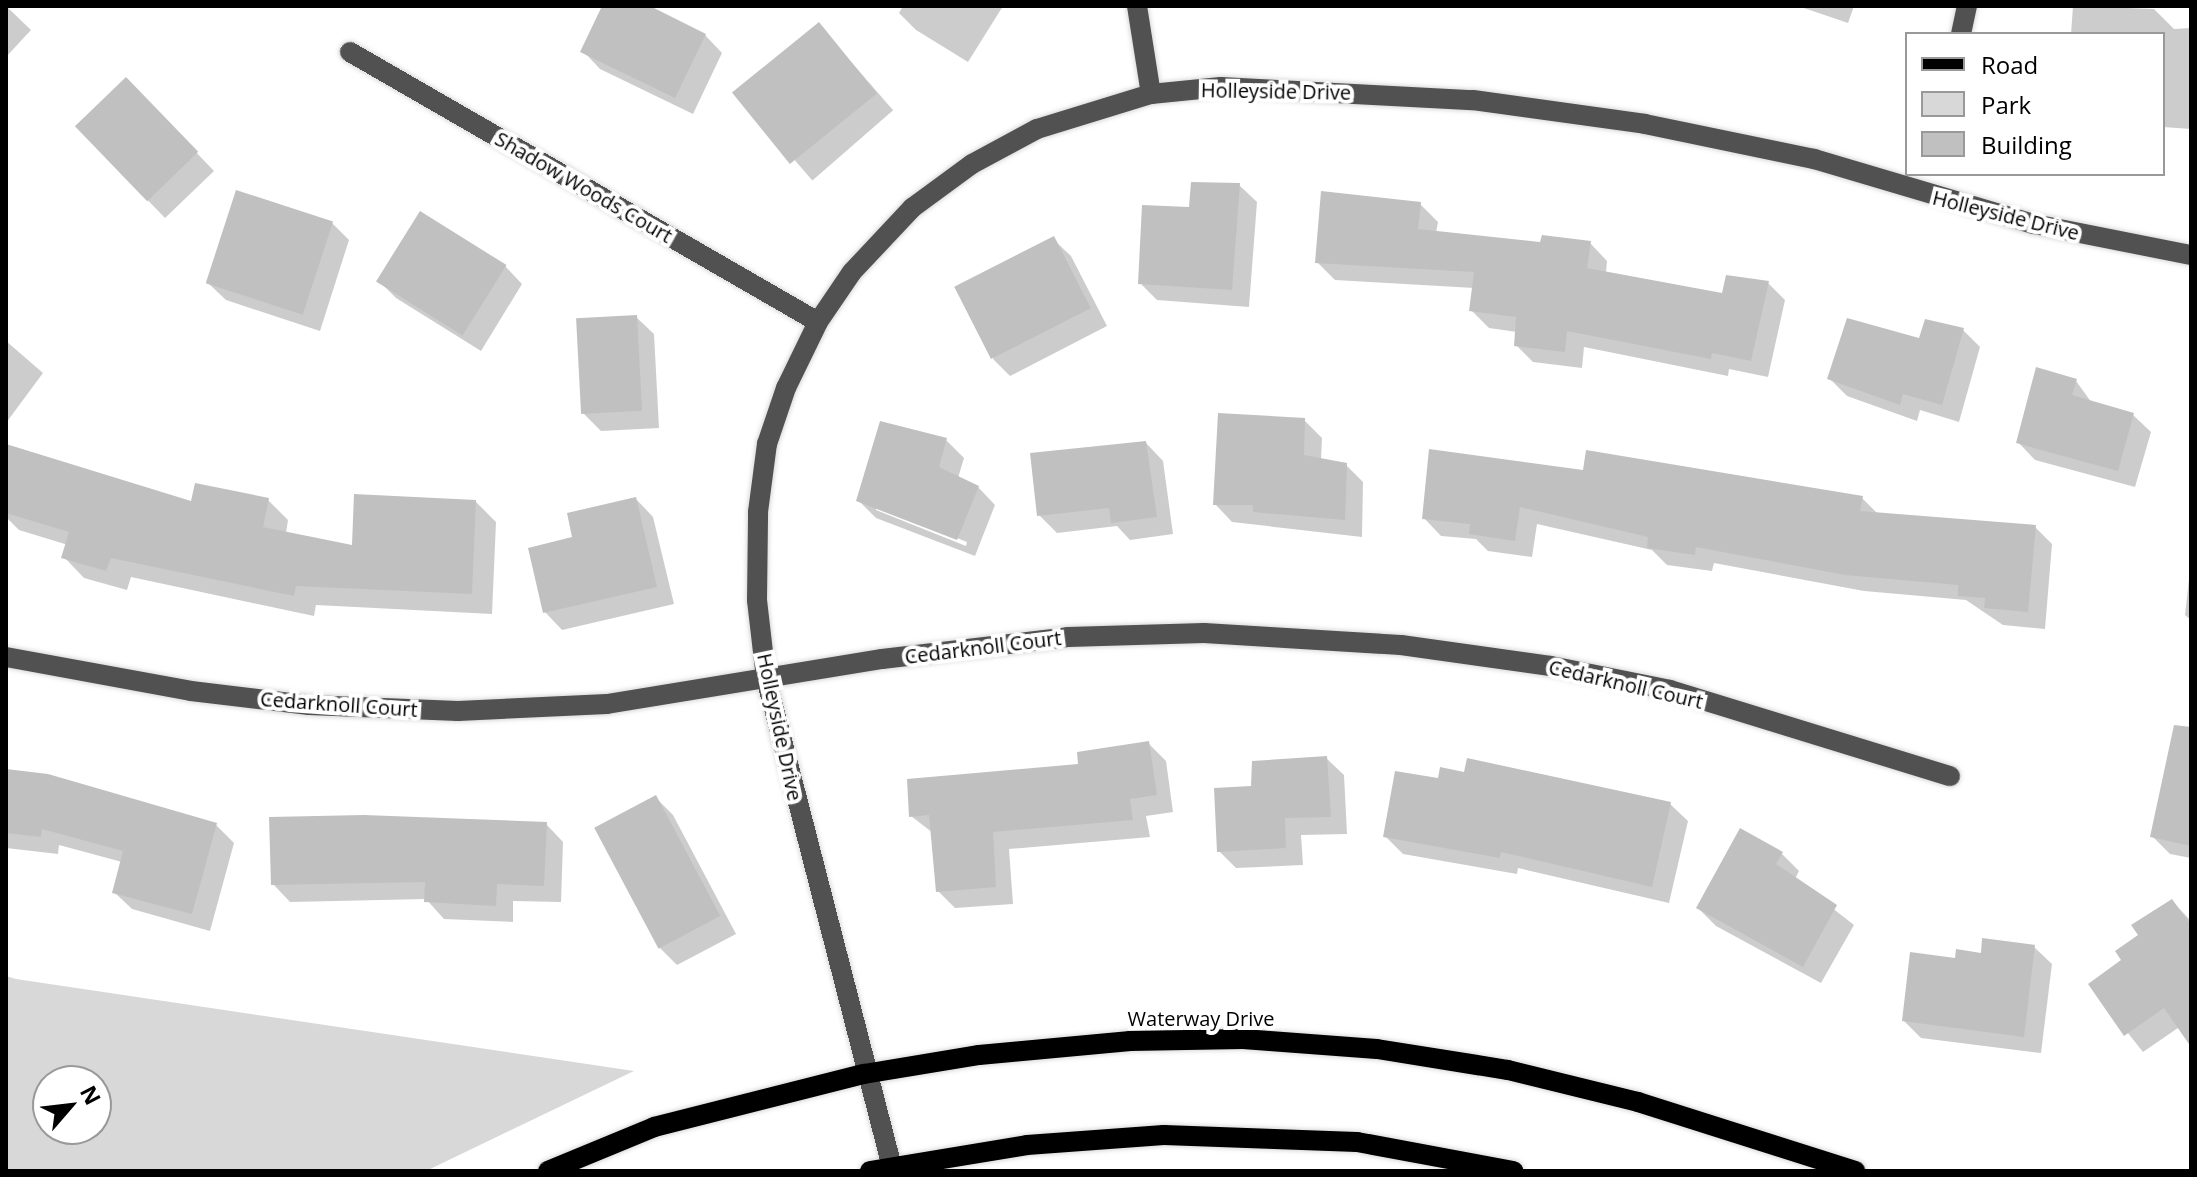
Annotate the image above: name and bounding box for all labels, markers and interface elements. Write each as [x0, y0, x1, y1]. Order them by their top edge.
legend [1905, 32, 2165, 176]
text: Road [1981, 48, 2038, 81]
street label: Holleyside Drive [1201, 78, 1351, 104]
text: Park [1981, 88, 2031, 121]
street label: Shadow Woods Court [491, 126, 677, 248]
text: Building [1981, 128, 2072, 161]
street label: Holleyside Drive [1930, 185, 2082, 245]
street label: Cedarknoll Court [903, 625, 1063, 669]
street label: Holleyside Drive [753, 651, 807, 803]
street label: Cedarknoll Court [1546, 655, 1706, 713]
street label: Cedarknoll Court [260, 687, 418, 721]
street label: Waterway Drive [1128, 1006, 1274, 1030]
north arrow [32, 1065, 112, 1145]
text: N [74, 1080, 109, 1110]

